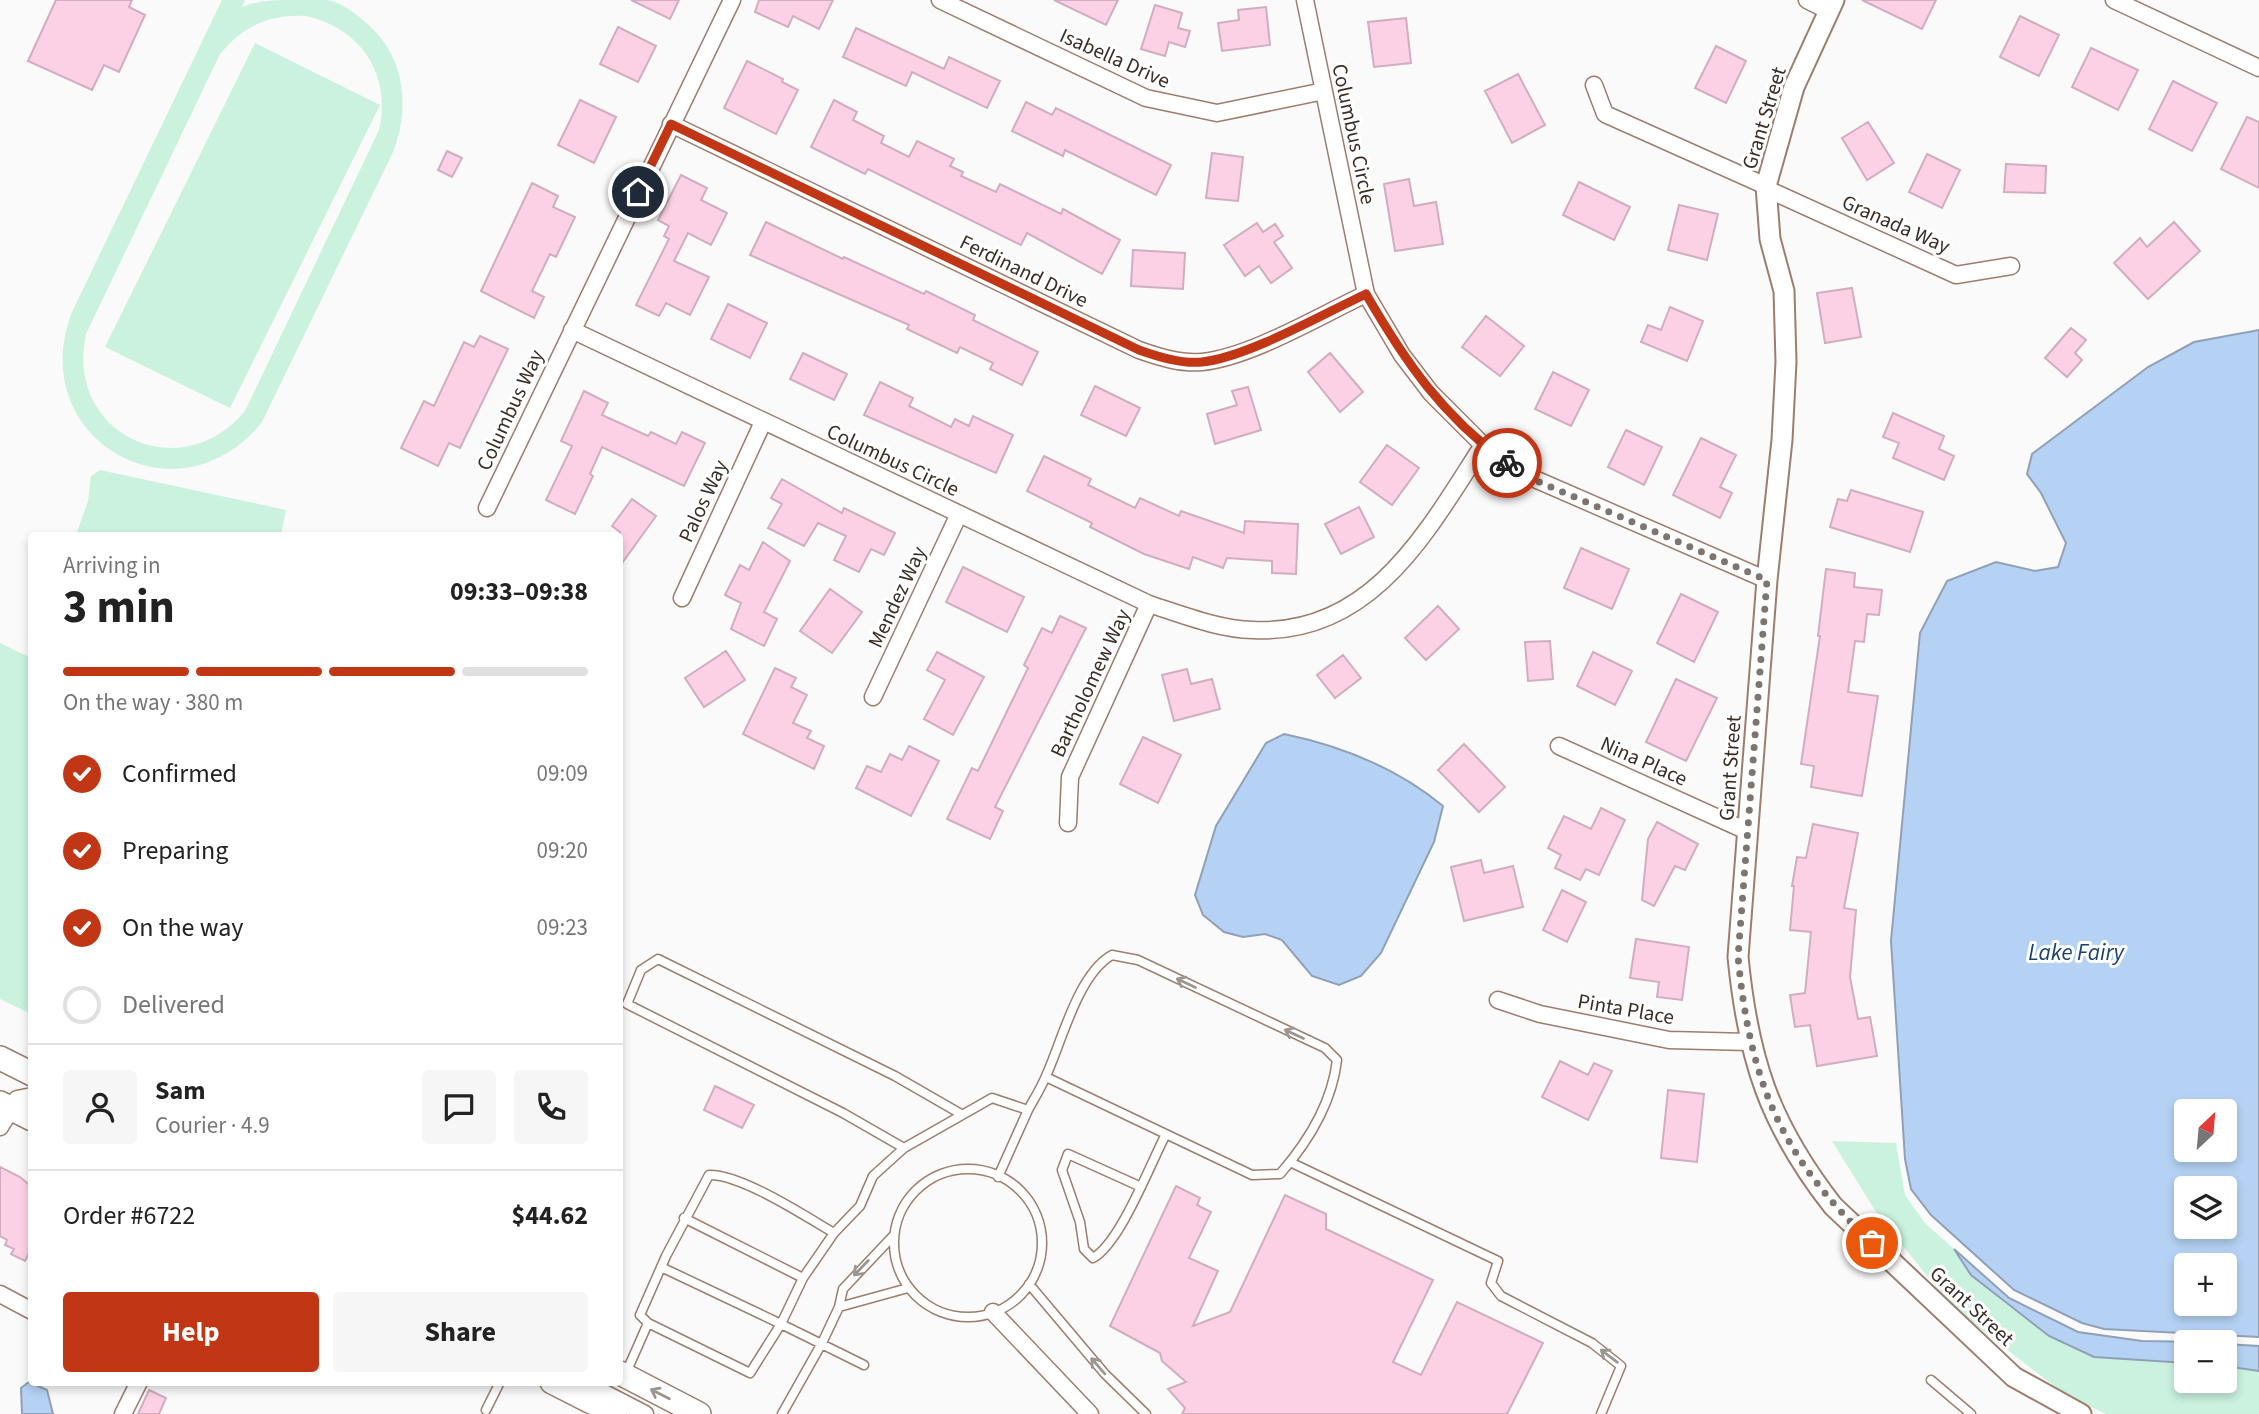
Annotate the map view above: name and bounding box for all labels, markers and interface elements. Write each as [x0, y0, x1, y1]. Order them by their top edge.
street label: Isabella Drive [1055, 20, 1175, 96]
street label: Columbus Circle [1324, 61, 1384, 207]
street label: Grant Street [1734, 63, 1794, 173]
pin [608, 162, 668, 222]
icon: home [619, 173, 657, 211]
street label: Granada Way [1837, 187, 1955, 261]
street label: Ferdinand Drive [955, 227, 1093, 315]
street label: Columbus Way [469, 345, 551, 475]
street label: Columbus Circle [822, 416, 964, 504]
courier [1472, 428, 1542, 498]
icon: bike [1488, 444, 1526, 482]
street label: Palos Way [671, 455, 735, 547]
street label: Mendez Way [860, 541, 934, 653]
text: Arriving in [63, 549, 161, 582]
text: 09:33–09:38 [450, 573, 588, 610]
text: 3 min [63, 575, 175, 640]
street label: Bartholomew Way [1042, 604, 1138, 762]
text: On the way · 380 m [63, 686, 243, 719]
street label: Grant Street [1711, 714, 1749, 822]
street label: Nina Place [1596, 729, 1692, 793]
icon: check [63, 755, 101, 793]
text: Confirmed [122, 755, 237, 792]
text: 09:09 [537, 757, 588, 790]
icon: check [63, 832, 101, 870]
text: Preparing [122, 832, 228, 869]
text: 09:20 [537, 834, 588, 867]
icon: check [63, 909, 101, 947]
text: On the way [122, 909, 243, 946]
text: 09:23 [537, 911, 588, 944]
water label: Lake Fairy [2028, 936, 2125, 969]
one-way arrow [1176, 975, 1197, 989]
text: Delivered [122, 986, 225, 1023]
street label: Pinta Place [1575, 986, 1677, 1032]
one-way arrow [1284, 1027, 1305, 1040]
button: person [63, 1070, 137, 1144]
button: chat [422, 1070, 496, 1144]
button: phone [514, 1070, 588, 1144]
text: Sam [155, 1072, 205, 1109]
north arrow [2174, 1099, 2236, 1162]
map controls [2174, 1099, 2237, 1393]
text: Courier · 4.9 [155, 1109, 270, 1142]
button: layers [2174, 1176, 2237, 1239]
text: Order #6722 [63, 1197, 195, 1234]
text: $44.62 [512, 1197, 588, 1234]
pin [1842, 1213, 1902, 1273]
icon: bag [1853, 1224, 1891, 1262]
button: + [2174, 1253, 2237, 1316]
one-way arrow [852, 1259, 869, 1276]
street label: Grant Street [1923, 1259, 2021, 1353]
button: Help [63, 1292, 319, 1372]
button: Share [333, 1292, 588, 1372]
button: − [2174, 1330, 2237, 1393]
one-way arrow [1600, 1348, 1618, 1363]
one-way arrow [1090, 1357, 1106, 1375]
one-way arrow [650, 1386, 670, 1400]

